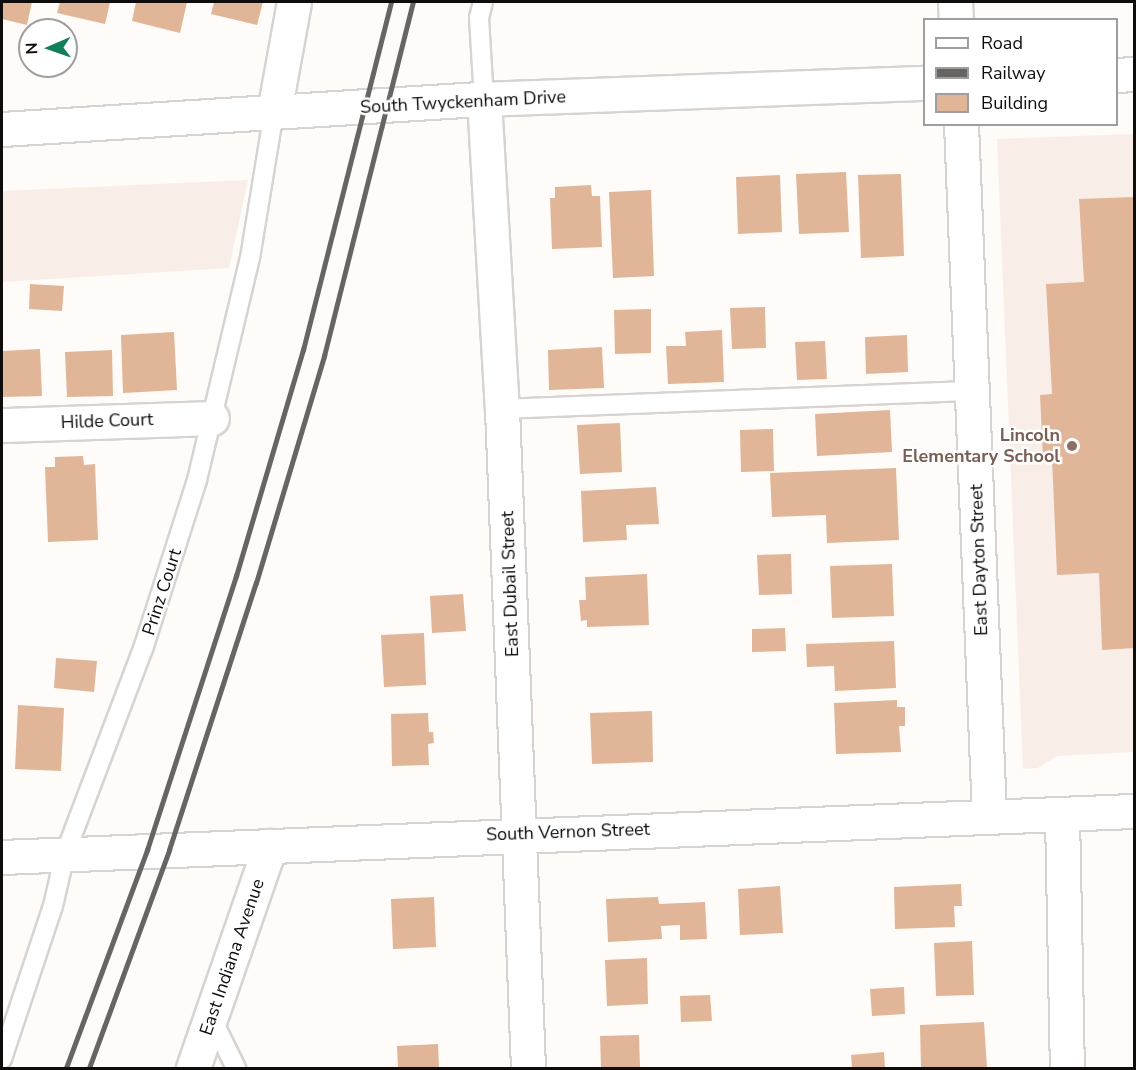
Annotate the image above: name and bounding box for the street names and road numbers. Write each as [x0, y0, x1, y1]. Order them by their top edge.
street label: South Twyckenham Drive [360, 86, 566, 118]
street label: Hilde Court [60, 409, 154, 433]
street label: East Dayton Street [966, 484, 992, 636]
street label: East Dubail Street [497, 511, 523, 657]
street label: Prinz Court [138, 546, 186, 638]
street label: South Vernon Street [486, 818, 650, 846]
street label: East Indiana Avenue [195, 876, 269, 1038]

